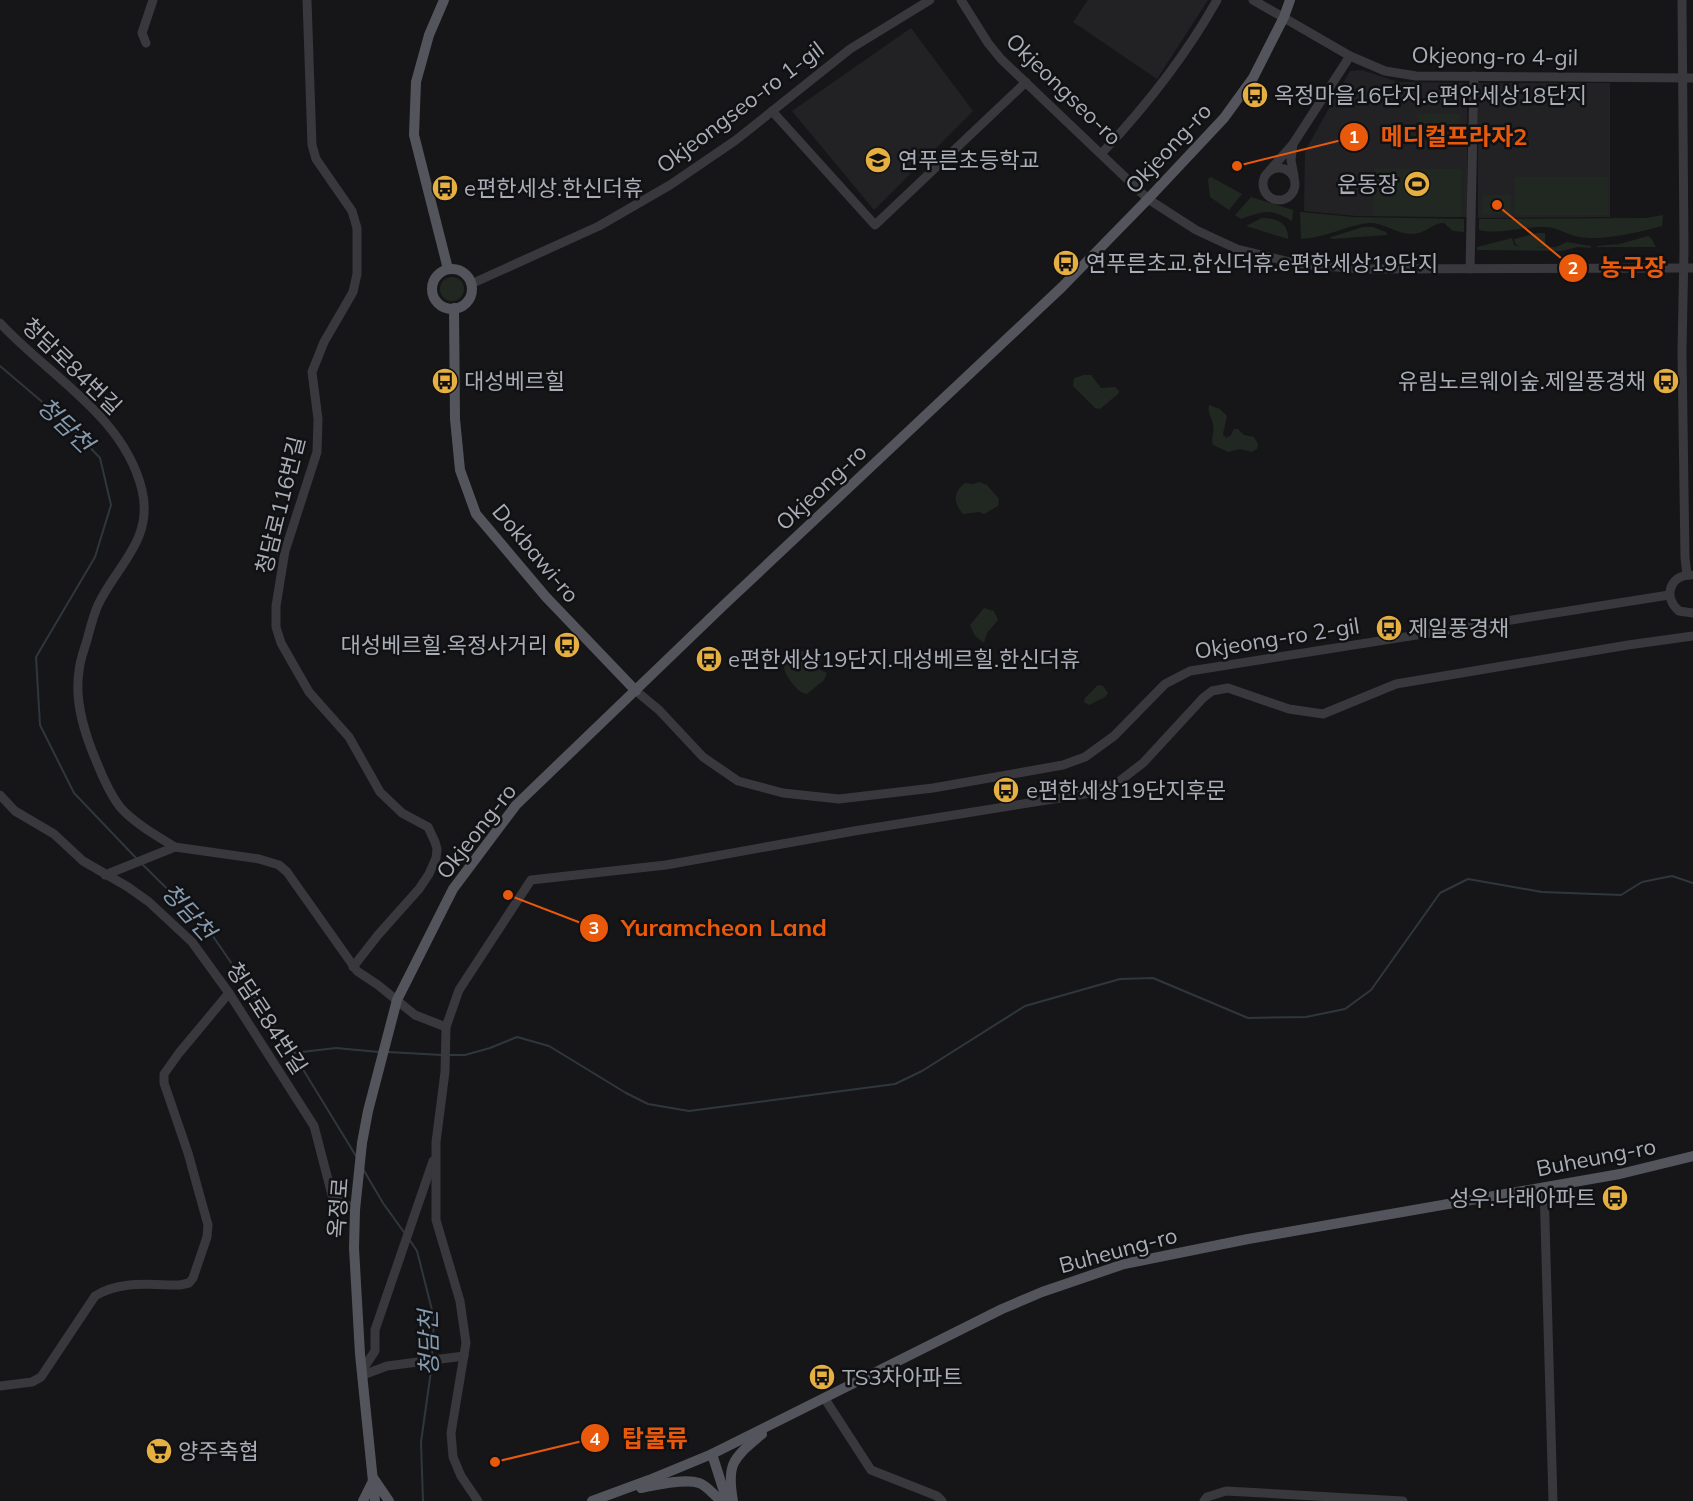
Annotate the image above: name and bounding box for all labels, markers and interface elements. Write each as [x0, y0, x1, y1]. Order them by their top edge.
street label: Okjeongseo-ro [1000, 27, 1128, 151]
street label: Okjeongseo-ro 1-gil [651, 35, 829, 179]
street label: Okjeong-ro 4-gil [1412, 41, 1578, 71]
bus stop icon: 옥정마을16단지.e편안세상18단지 [1240, 80, 1270, 110]
place label: 옥정마을16단지.e편안세상18단지 [1274, 81, 1587, 109]
street label: Okjeong-ro [1119, 97, 1217, 199]
callout: 메디컬프라자2 [1339, 116, 1539, 158]
text: 메디컬프라자2 [1381, 121, 1527, 151]
text: 1 [1349, 125, 1359, 148]
school or university icon: 연푸른초등학교 [863, 145, 893, 175]
place label: 연푸른초등학교 [898, 146, 1040, 174]
sports icon: 운동장 [1402, 169, 1432, 199]
place label: 운동장 [1337, 170, 1398, 198]
bus stop icon: e편한세상.한신더휴 [430, 173, 460, 203]
place label: e편한세상.한신더휴 [464, 174, 643, 202]
callout: 농구장 [1558, 247, 1678, 289]
bus stop icon: 연푸른초교.한신더휴.e편한세상19단지 [1051, 248, 1081, 278]
place label: 연푸른초교.한신더휴.e편한세상19단지 [1086, 249, 1438, 277]
text: 농구장 [1600, 252, 1666, 282]
text: 2 [1568, 256, 1578, 279]
street label: 청담로84번길 [16, 312, 128, 420]
bus stop icon: 대성베르힐 [430, 366, 460, 396]
bus stop icon: 유림노르웨이숲.제일풍경채 [1651, 366, 1681, 396]
place label: 대성베르힐 [464, 367, 565, 395]
place label: 유림노르웨이숲.제일풍경채 [1398, 367, 1646, 395]
water label: 청담천 [31, 390, 102, 460]
street label: 청담로116번길 [249, 433, 311, 577]
street label: Okjeong-ro [770, 438, 872, 536]
street label: Dokbawi-ro [486, 498, 586, 608]
street label: Okjeong-ro 2-gil [1193, 611, 1361, 665]
bus stop icon: 제일풍경채 [1374, 613, 1404, 643]
place label: 제일풍경채 [1408, 614, 1509, 642]
bus stop icon: 대성베르힐.옥정사거리 [552, 630, 582, 660]
place label: 대성베르힐.옥정사거리 [341, 631, 548, 659]
bus stop icon: e편한세상19단지.대성베르힐.한신더휴 [694, 644, 724, 674]
place label: e편한세상19단지.대성베르힐.한신더휴 [728, 645, 1080, 673]
bus stop icon: e편한세상19단지후문 [991, 775, 1021, 805]
place label: e편한세상19단지후문 [1026, 776, 1226, 804]
street label: Okjeong-ro [430, 777, 522, 885]
water label: 청담천 [155, 877, 224, 948]
callout: Yuramcheon Land [579, 907, 839, 949]
text: Yuramcheon Land [620, 912, 827, 942]
text: 3 [589, 916, 599, 939]
street label: 청담로84번길 [221, 957, 313, 1079]
street label: Buheung-ro [1534, 1132, 1658, 1182]
street label: 옥정로 [322, 1177, 354, 1239]
bus stop icon: 성우.나래아파트 [1600, 1183, 1630, 1213]
place label: 성우.나래아파트 [1449, 1184, 1596, 1212]
street label: Buheung-ro [1056, 1221, 1180, 1279]
water label: 청담천 [412, 1307, 444, 1376]
bus stop icon: TS3차아파트 [807, 1362, 837, 1392]
place label: TS3차아파트 [842, 1363, 963, 1391]
callout: 탑물류 [580, 1417, 700, 1459]
text: 탑물류 [622, 1423, 688, 1453]
text: 4 [590, 1427, 601, 1450]
supermarket icon: 양주축협 [144, 1436, 174, 1466]
place label: 양주축협 [178, 1437, 259, 1465]

